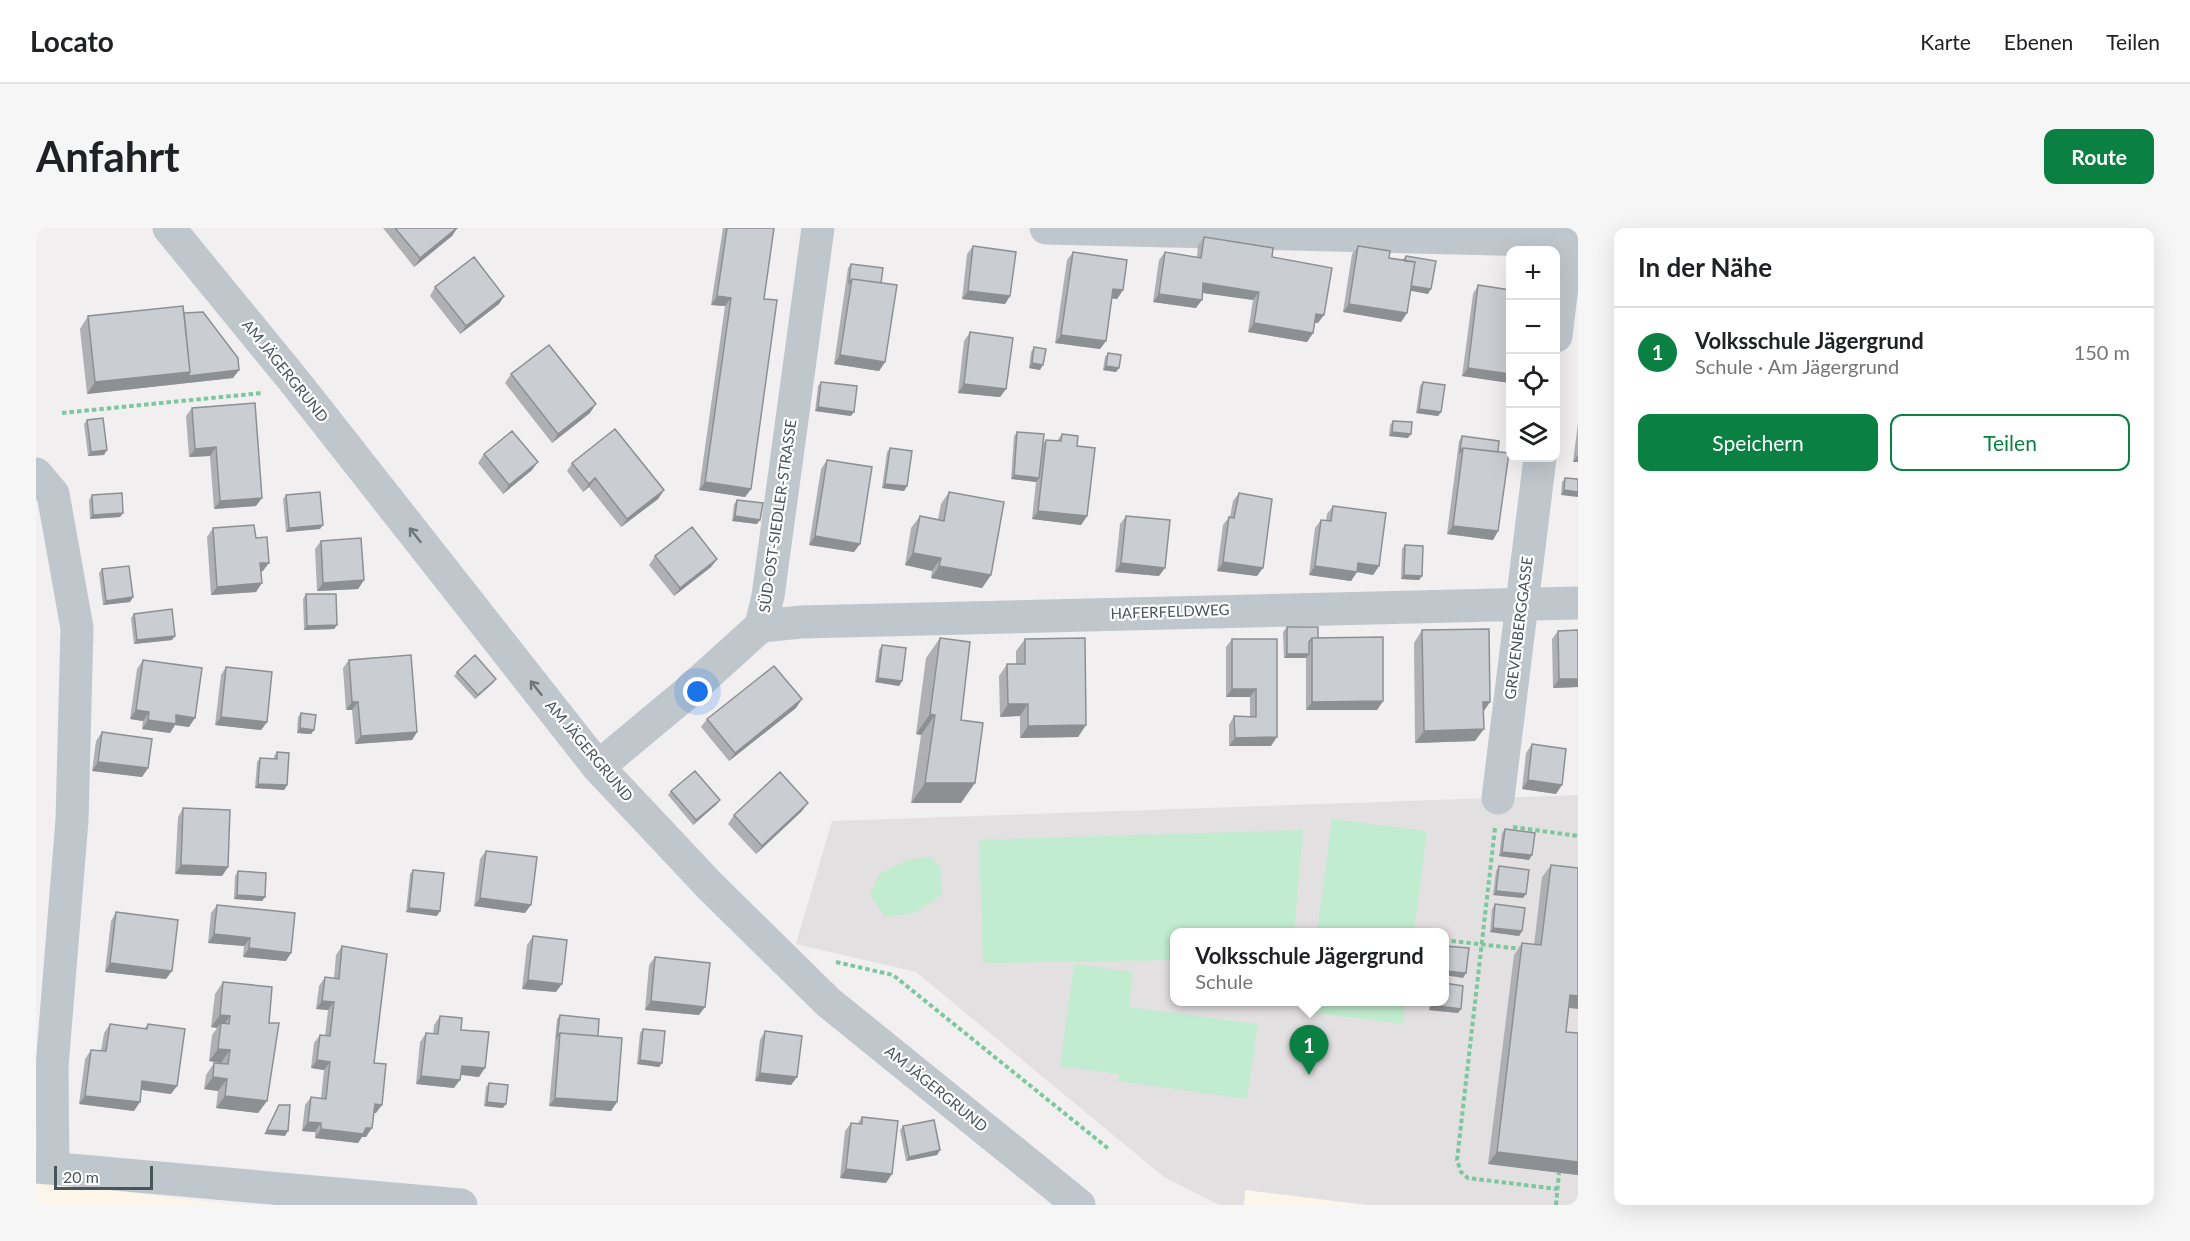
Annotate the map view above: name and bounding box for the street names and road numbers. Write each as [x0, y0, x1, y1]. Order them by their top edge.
street label: AM JÄGERGRUND [239, 315, 333, 425]
street label: SÜD-OST-SIEDLER-STRASSE [755, 418, 799, 614]
street label: GREVENBERGGASSE [1500, 555, 1536, 700]
street label: HAFERFELDWEG [1110, 600, 1230, 622]
street label: AM JÄGERGRUND [542, 696, 637, 805]
street label: AM JÄGERGRUND [882, 1041, 992, 1135]

